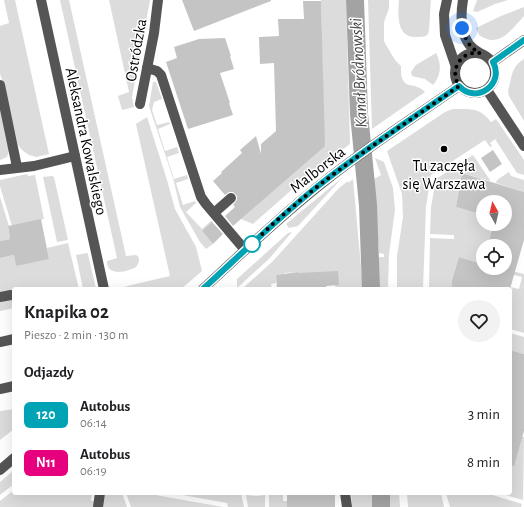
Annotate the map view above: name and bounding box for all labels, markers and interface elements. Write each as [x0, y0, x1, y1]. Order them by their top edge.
water label: Kanał Bródnowski [347, 17, 370, 128]
street label: Ostródzka [123, 18, 149, 83]
your location [452, 18, 472, 38]
street label: Aleksandra Kowalskiego [63, 66, 110, 217]
street label: Malborska [287, 143, 348, 196]
marker: Tu zaczęła się Warszawa [439, 144, 449, 154]
place label: Tu zaczęła się Warszawa [402, 158, 486, 192]
north arrow [476, 195, 512, 231]
map controls [476, 195, 512, 275]
unlabelled marker [243, 235, 261, 253]
button: locate [476, 239, 512, 275]
button: heart [458, 300, 500, 342]
text: Knapika 02 [24, 303, 109, 322]
text: Pieszo · 2 min · 130 m [24, 329, 128, 342]
text: Odjazdy [24, 365, 74, 380]
text: Autobus [80, 399, 130, 414]
text: 3 min [468, 407, 500, 422]
text: 120 [37, 408, 55, 422]
text: 06:14 [80, 417, 107, 430]
text: Autobus [80, 447, 130, 462]
text: 8 min [467, 455, 500, 470]
text: N11 [36, 456, 56, 470]
text: 06:19 [80, 465, 107, 478]

